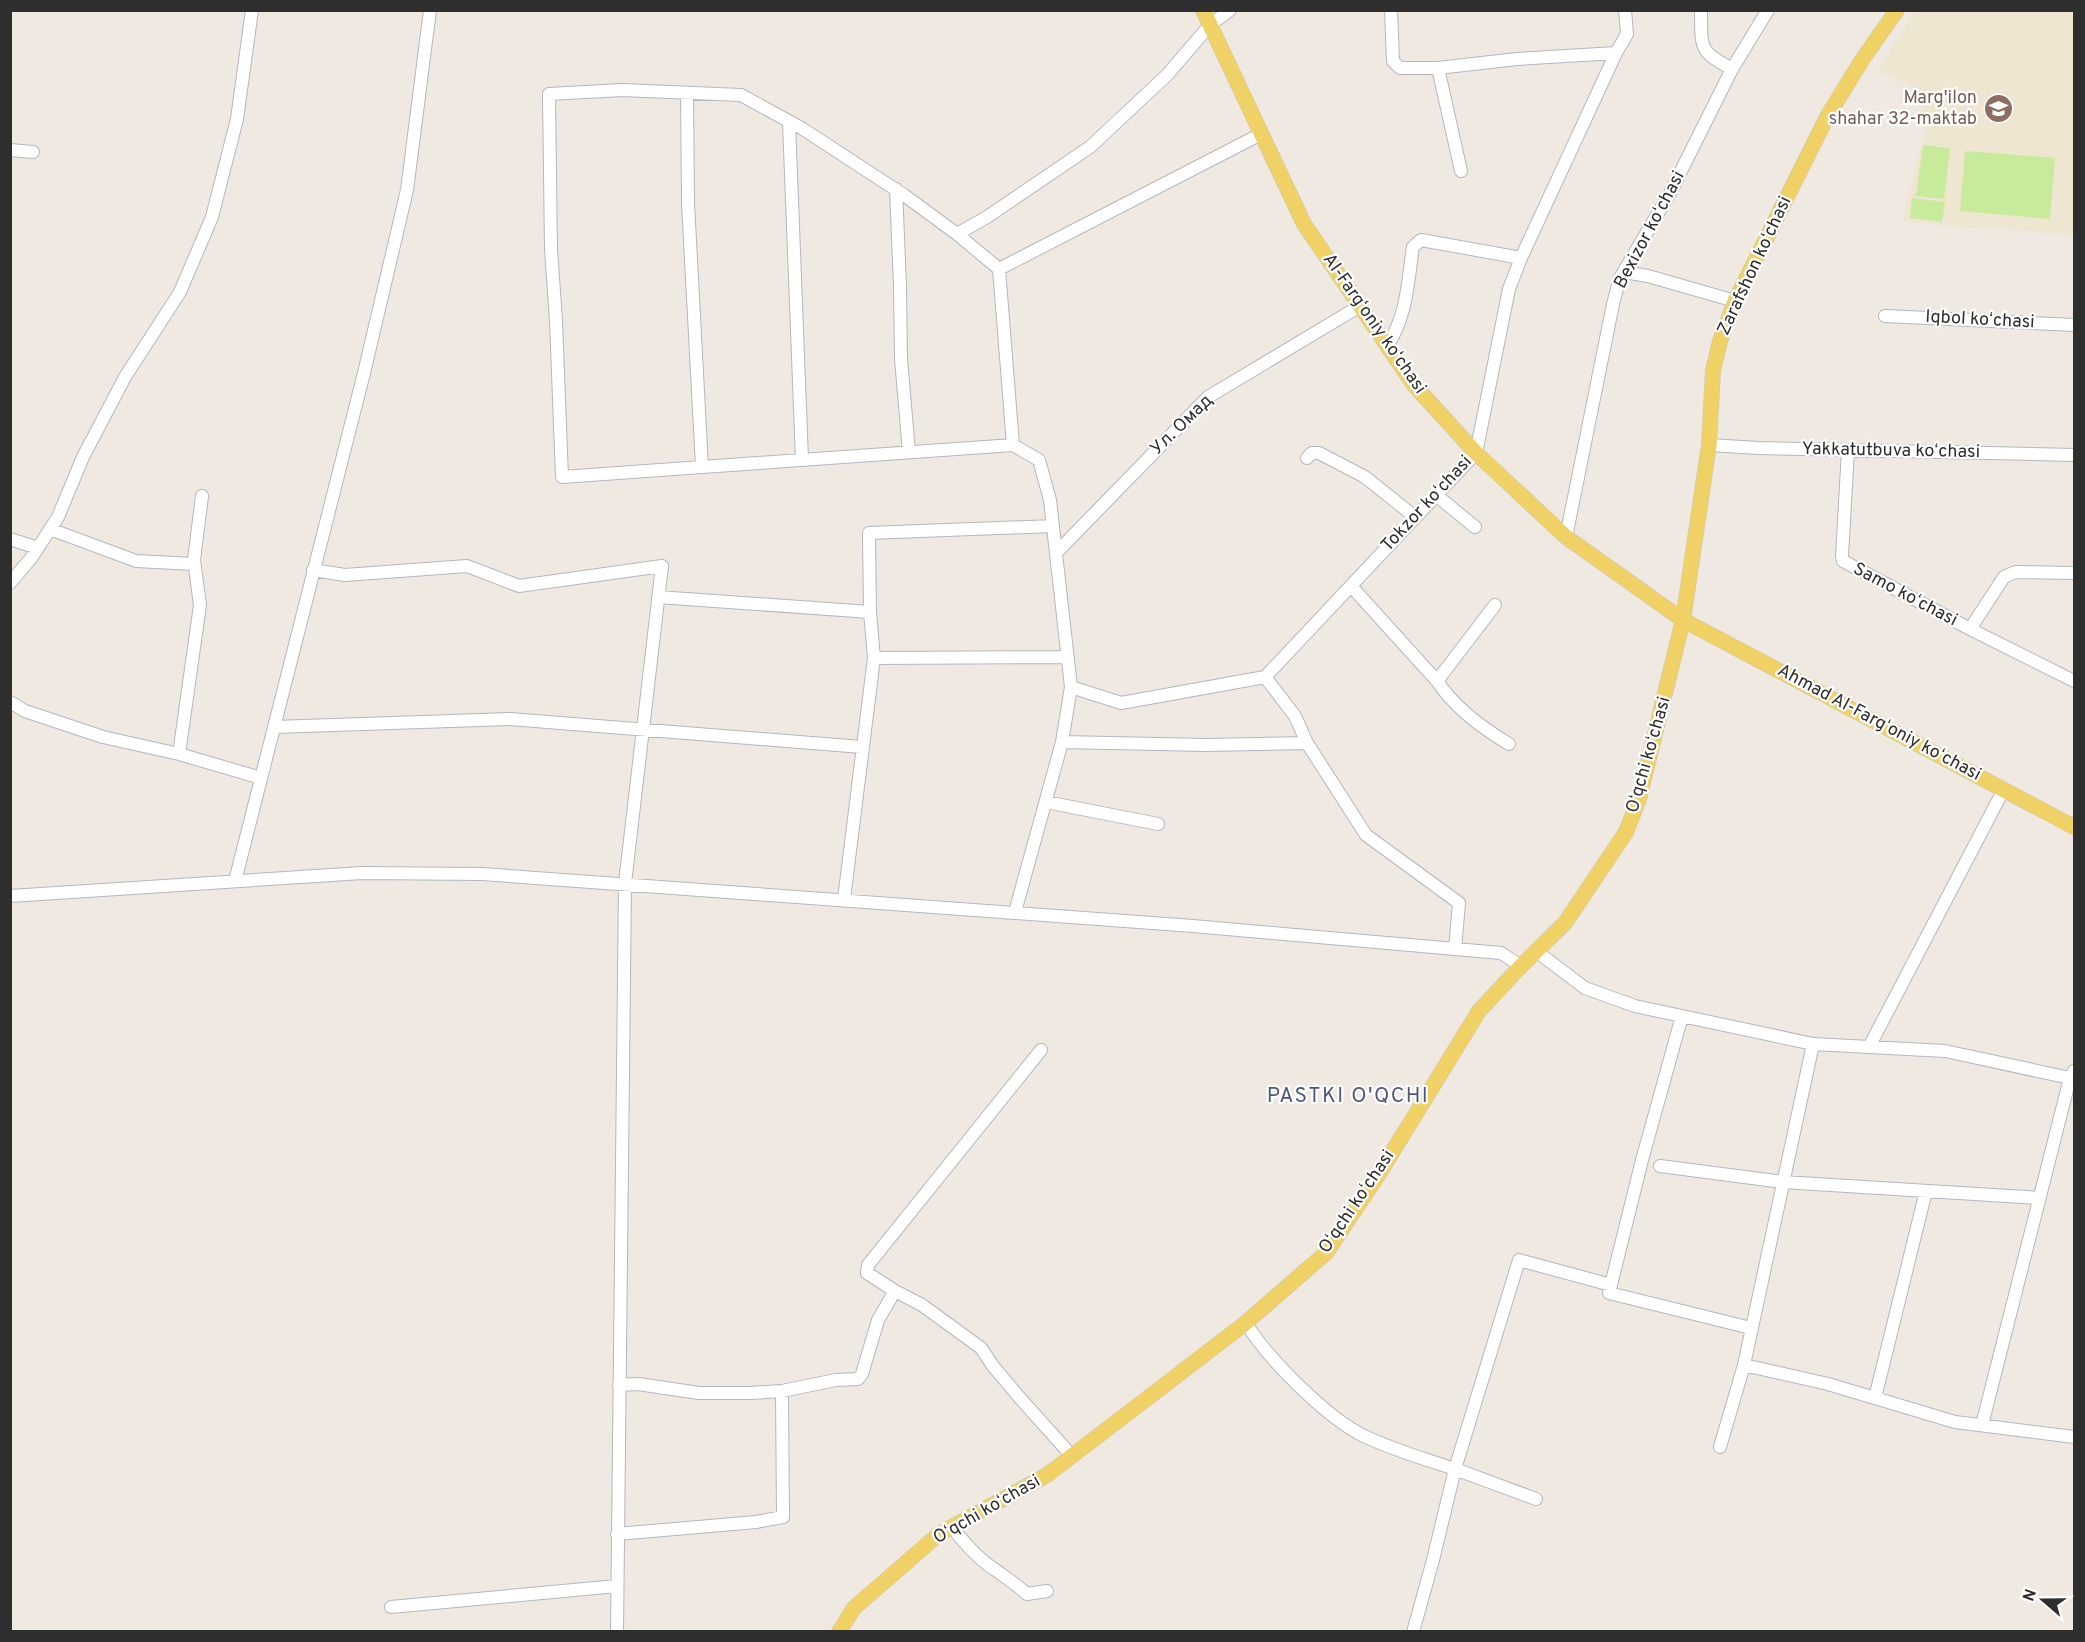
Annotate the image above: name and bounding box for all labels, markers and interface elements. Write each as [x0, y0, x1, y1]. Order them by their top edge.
place label: Marg'ilon shahar 32-maktab [1829, 87, 1977, 131]
school or university icon: Marg'ilon shahar 32-maktab [1982, 92, 2014, 124]
street label: Bexizor koʻchasi [1609, 167, 1691, 293]
street label: Zarafshon koʻchasi [1713, 193, 1797, 339]
street label: Al-Fargʻoniy koʻchasi [1317, 249, 1431, 399]
street label: Iqbol koʻchasi [1925, 306, 2035, 334]
street label: Ул. Омад [1146, 390, 1218, 460]
street label: Yakkatutbuva koʻchasi [1802, 438, 1980, 464]
street label: Tokzor koʻchasi [1377, 451, 1477, 557]
street label: Samo koʻchasi [1849, 558, 1961, 632]
street label: Ahmad Al-Fargʻoniy koʻchasi [1773, 659, 1985, 787]
street label: Oʻqchi koʻchasi [1621, 694, 1677, 816]
district label: PASTKI O'QCHI [1267, 1083, 1429, 1110]
street label: Oʻqchi koʻchasi [1314, 1146, 1400, 1258]
street label: Oʻqchi koʻchasi [929, 1470, 1045, 1550]
north arrow [2013, 1570, 2073, 1630]
text: N [2019, 1587, 2042, 1604]

